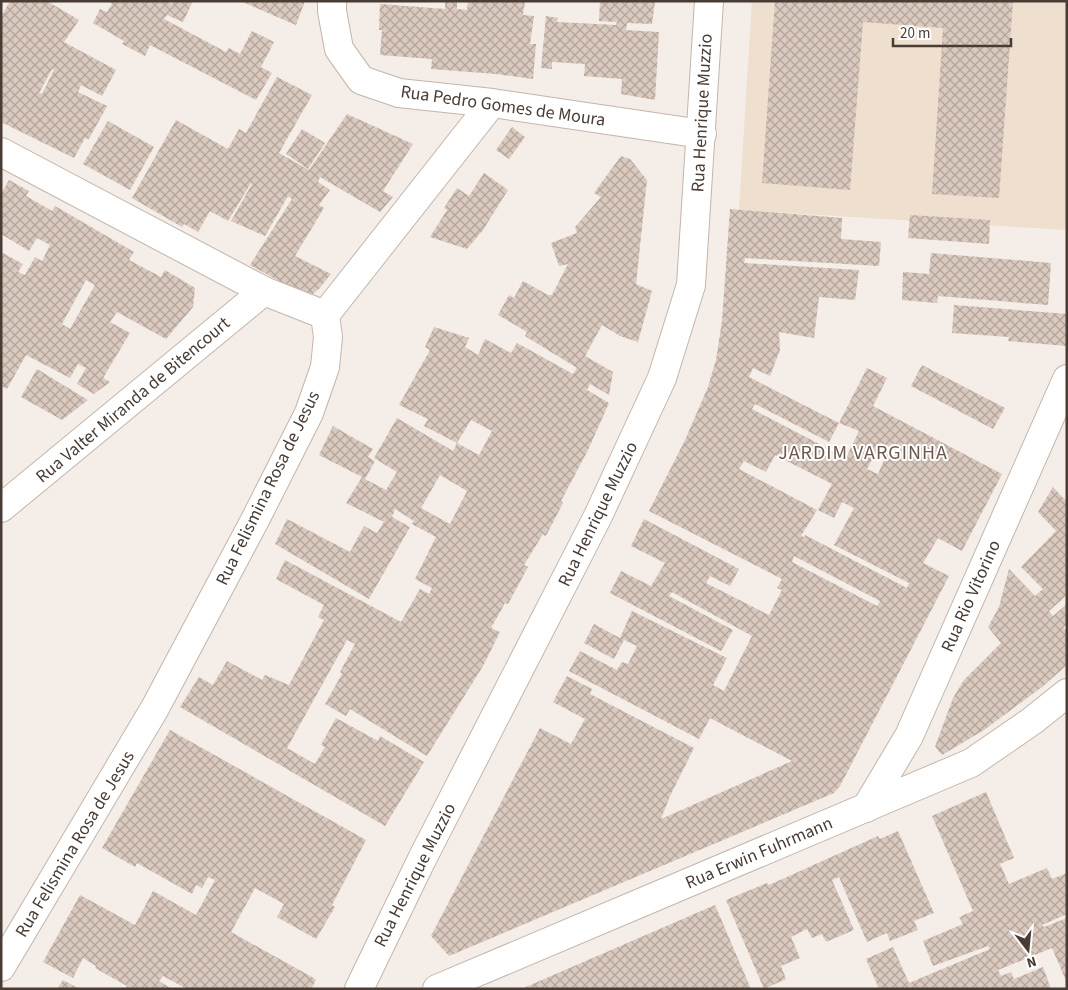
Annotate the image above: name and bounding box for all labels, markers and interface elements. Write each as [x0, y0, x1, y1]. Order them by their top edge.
scale bar [893, 15, 1010, 47]
text: 20 m [900, 23, 930, 44]
street label: Rua Henrique Muzzio [685, 33, 719, 193]
street label: Rua Pedro Gomes de Moura [399, 79, 607, 133]
street label: Rua Valter Miranda de Bitencourt [31, 311, 235, 489]
street label: Rua Felismina Rosa de Jesus [210, 387, 326, 589]
street label: Rua Henrique Muzzio [552, 437, 644, 591]
district label: JARDIM VARGINHA [778, 439, 948, 467]
street label: Rua Rio Vitorino [935, 536, 1007, 656]
street label: Rua Felismina Rosa de Jesus [9, 746, 141, 942]
street label: Rua Henrique Muzzio [368, 799, 462, 951]
street label: Rua Erwin Fuhrmann [682, 811, 836, 895]
north arrow [1003, 925, 1053, 975]
text: N [1024, 951, 1039, 972]

